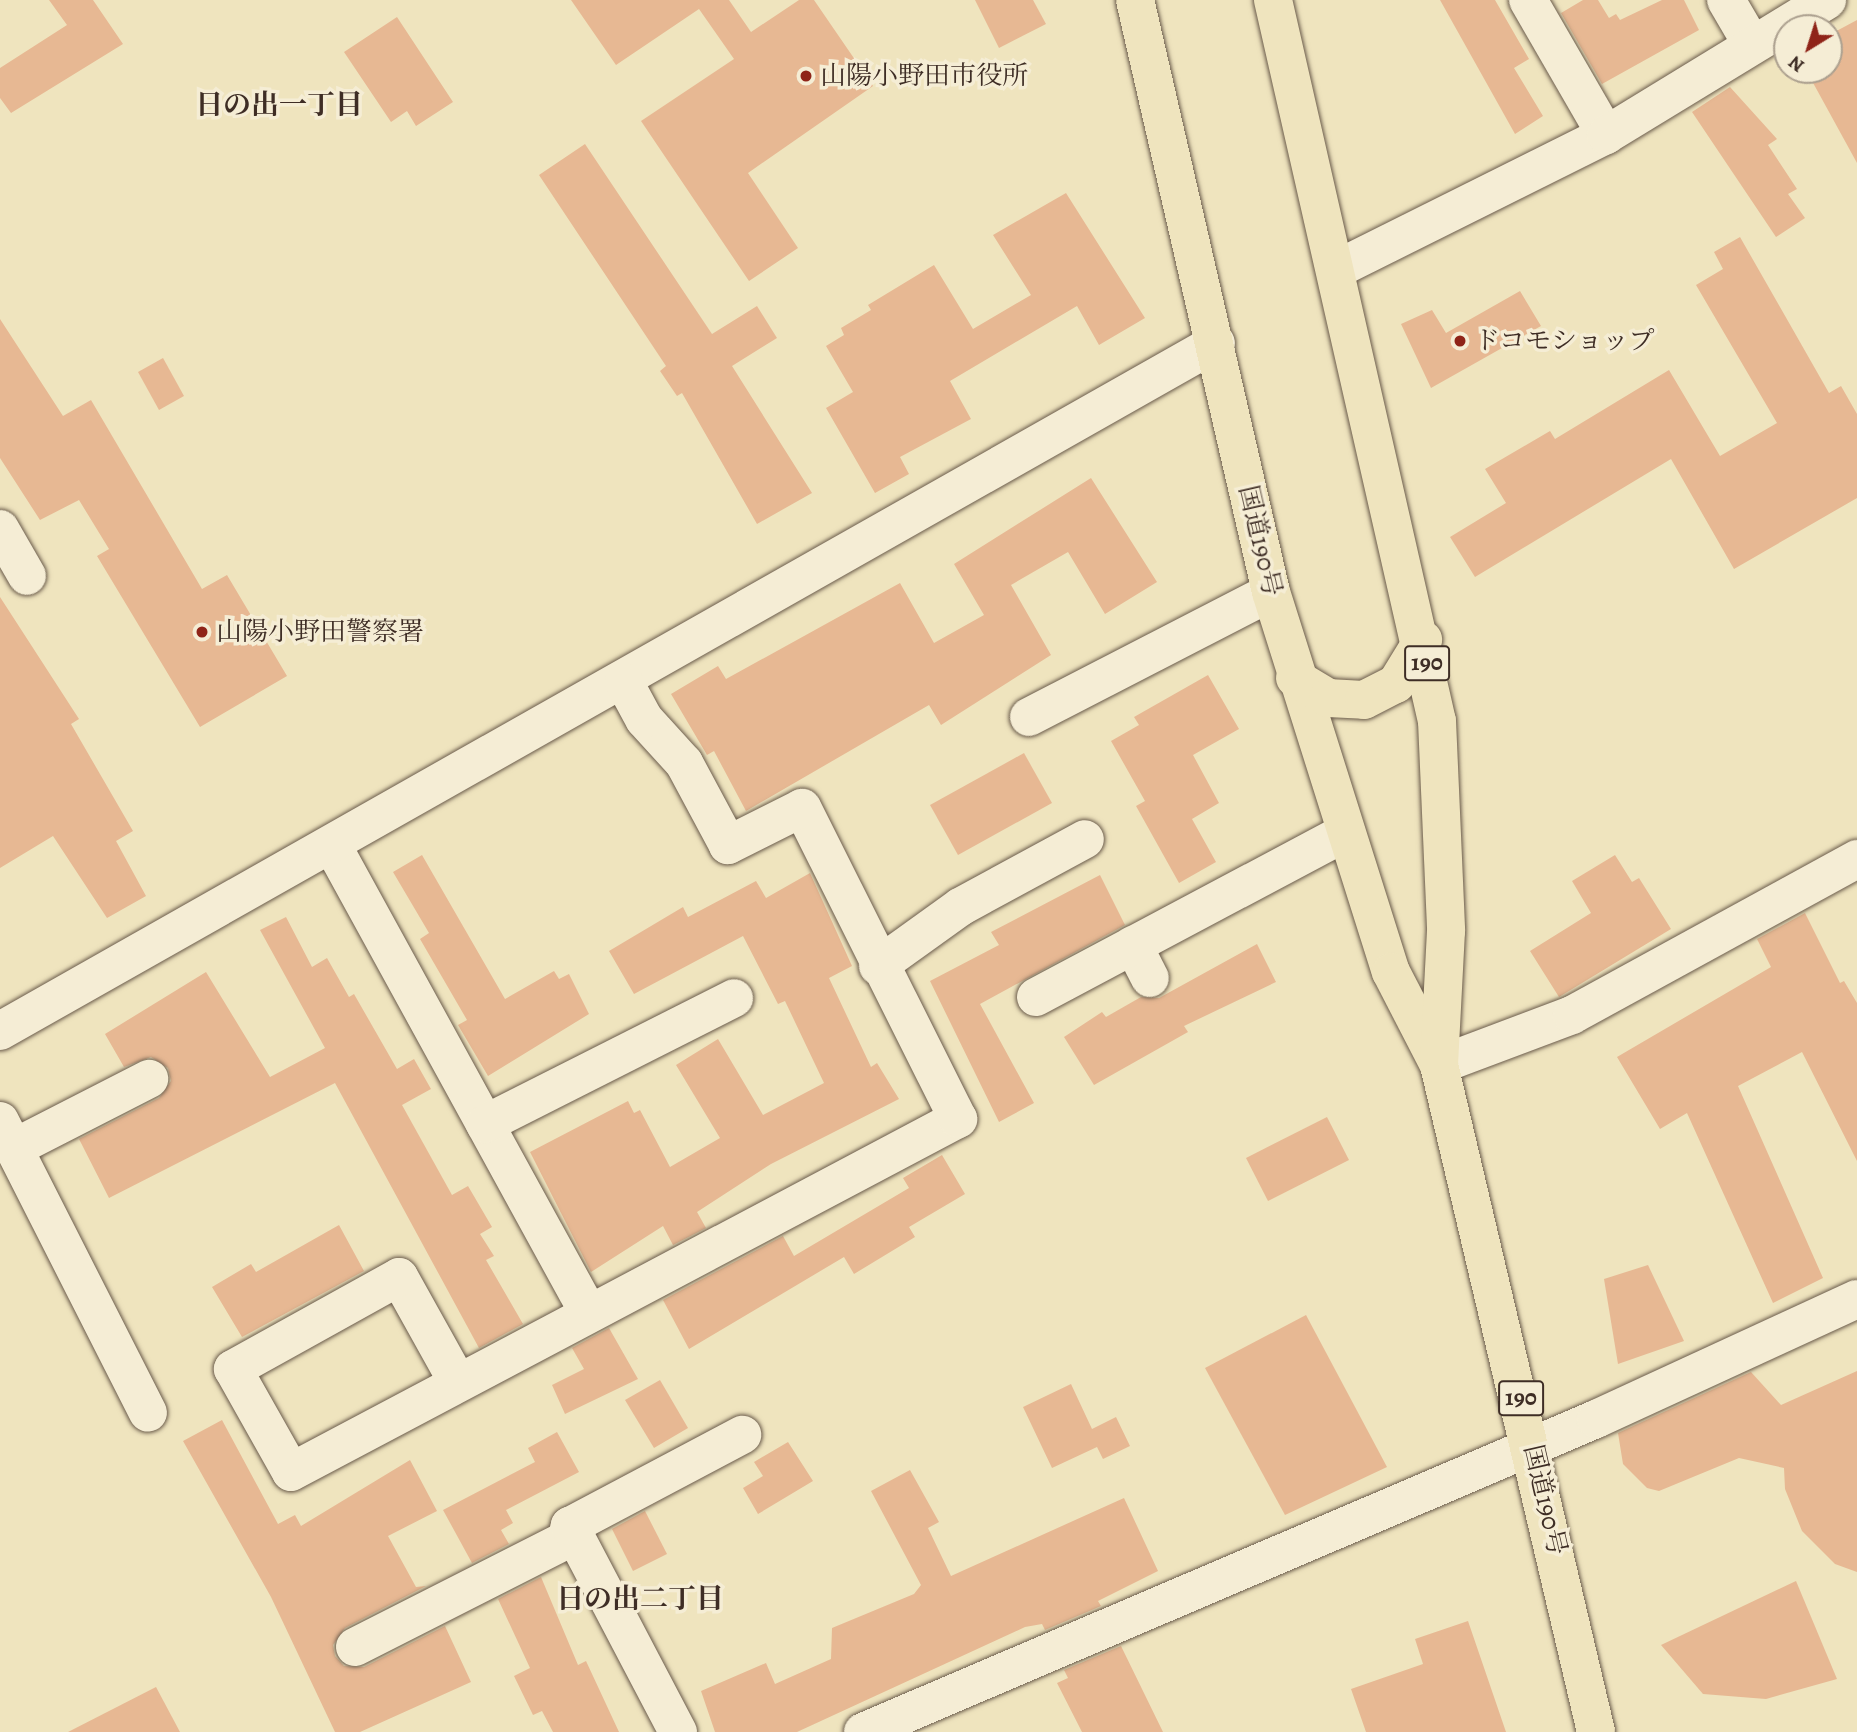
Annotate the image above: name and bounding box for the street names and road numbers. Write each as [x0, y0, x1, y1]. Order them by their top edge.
street label: 国道190号 [1232, 483, 1288, 599]
road number: 190 [1402, 642, 1452, 684]
road number: 190 [1496, 1378, 1546, 1418]
street label: 国道190号 [1517, 1442, 1573, 1558]

